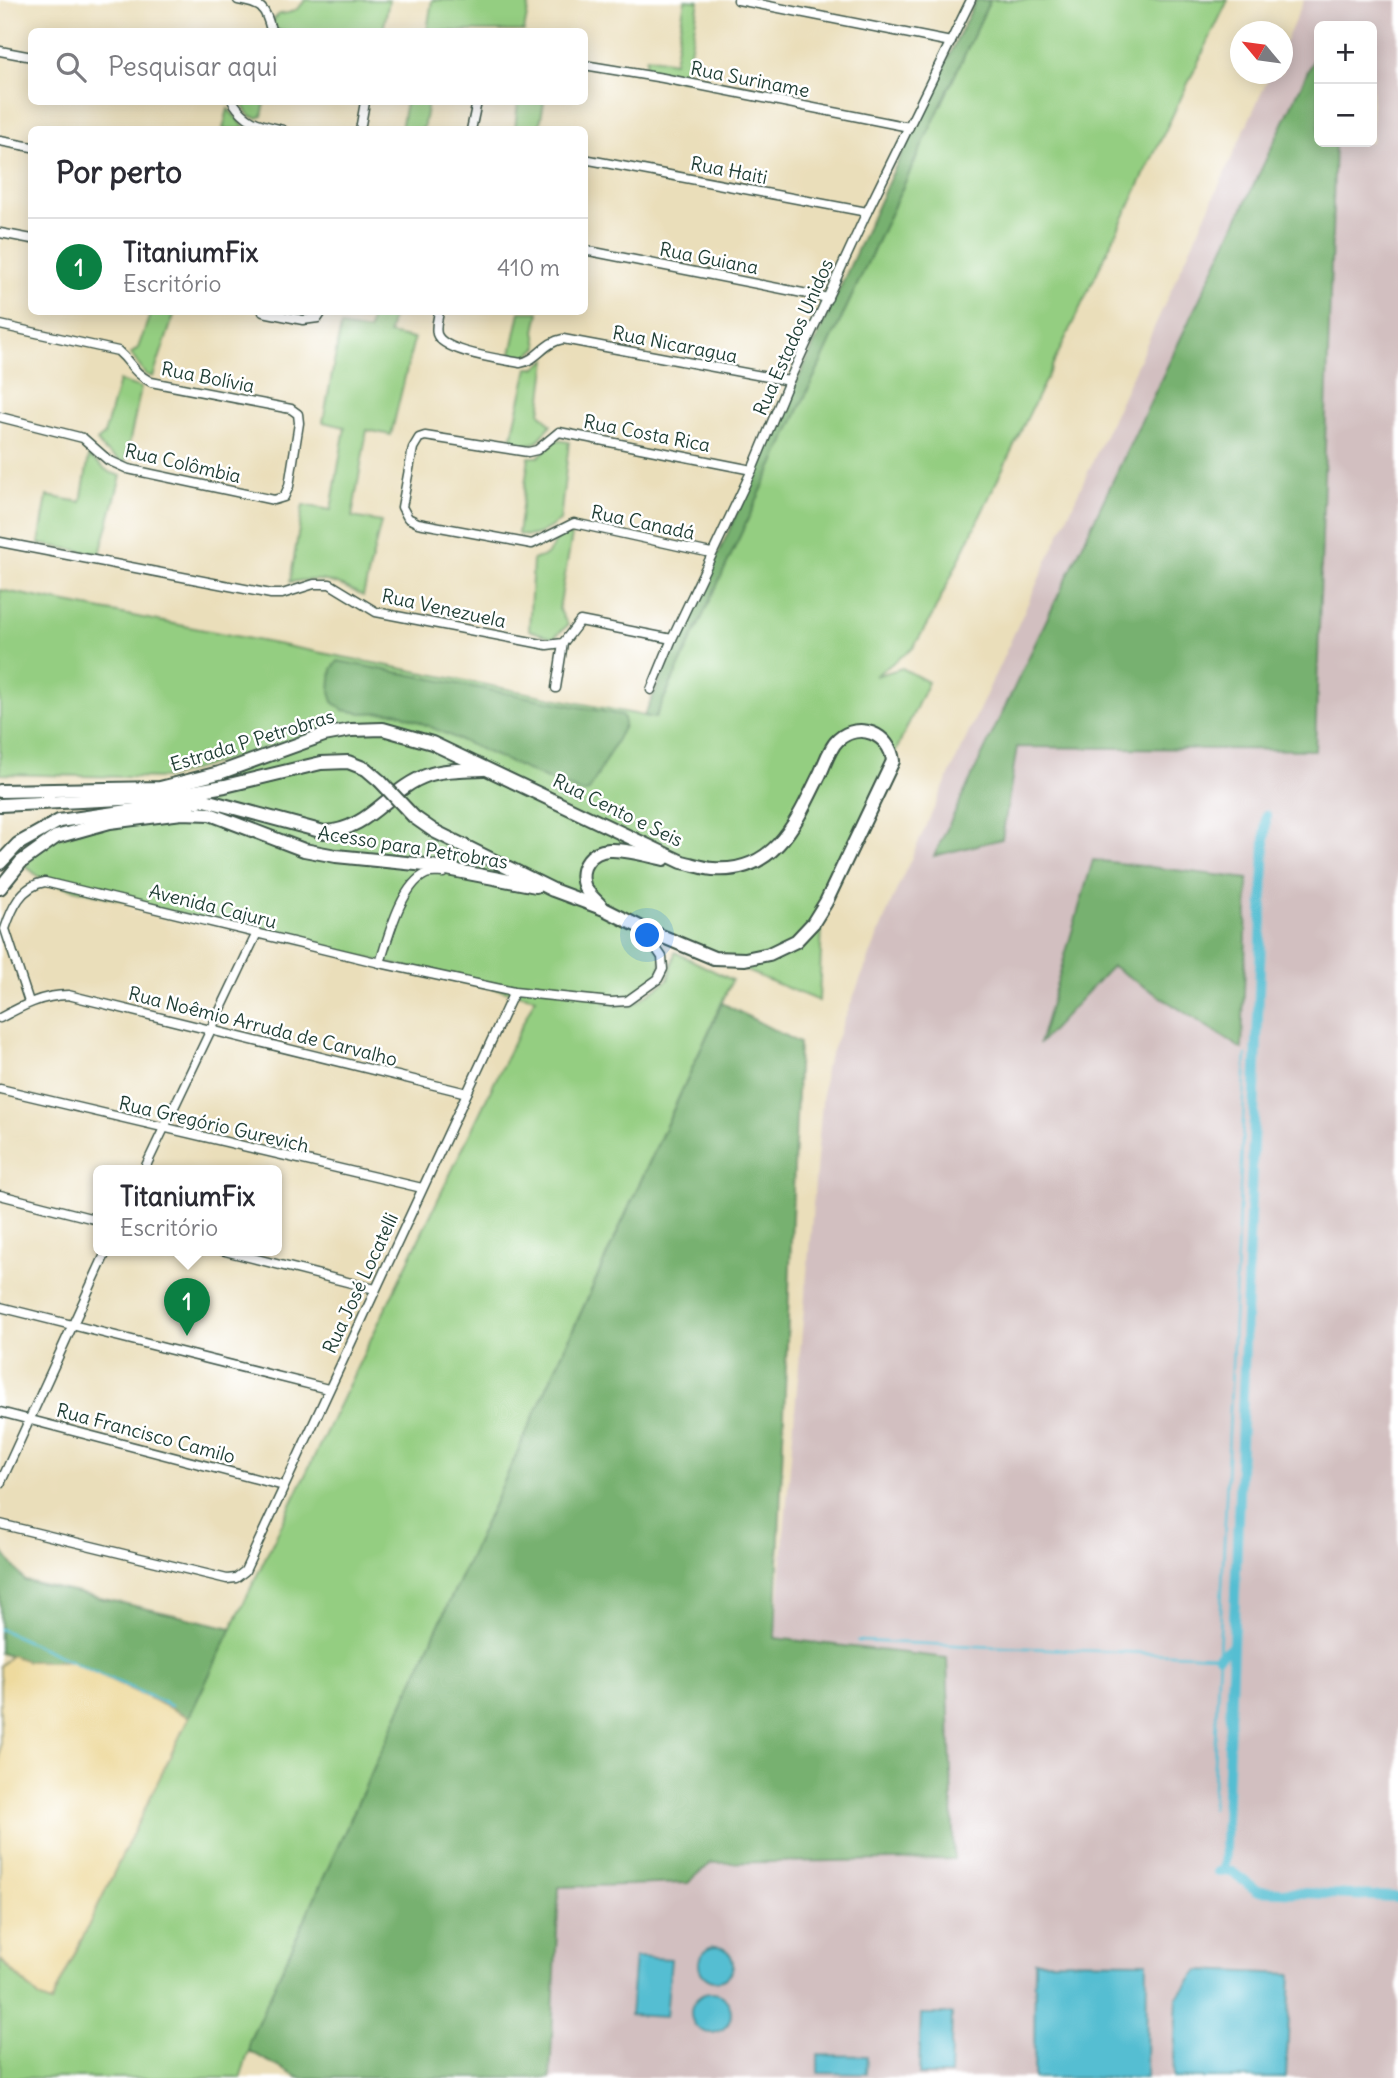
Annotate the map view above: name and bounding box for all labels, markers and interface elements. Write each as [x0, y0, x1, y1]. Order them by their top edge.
north arrow [1230, 21, 1293, 84]
map controls [1314, 21, 1377, 147]
button: + [1314, 21, 1377, 84]
search box [28, 28, 588, 105]
icon: search [52, 48, 90, 86]
text: Pesquisar aqui [108, 50, 277, 83]
street label: Rua Suriname [688, 56, 812, 102]
button: − [1314, 84, 1377, 147]
street label: Rua Haiti [689, 151, 769, 189]
text: Por perto [56, 153, 182, 191]
text: TitaniumFix [123, 236, 258, 269]
street label: Rua Guiana [658, 237, 761, 279]
text: 1 [74, 253, 84, 282]
text: 410 m [497, 253, 560, 282]
street label: Rua Estados Unidos [748, 255, 838, 419]
text: Escritório [123, 269, 221, 298]
street label: Rua Nicaragua [610, 320, 740, 368]
street label: Rua Bolívia [159, 356, 257, 398]
street label: Rua Costa Rica [582, 409, 712, 457]
street label: Rua Colômbia [123, 438, 244, 488]
street label: Rua Canadá [589, 499, 697, 545]
street label: Rua Venezuela [380, 583, 508, 633]
street label: Estrada P Petrobras [167, 704, 337, 776]
street label: Rua Cento e Seis [549, 768, 687, 852]
street label: Acesso para Petrobras [316, 820, 510, 874]
street label: Avenida Cajuru [147, 879, 279, 933]
your location [630, 918, 664, 952]
street label: Rua Noêmio Arruda de Carvalho [126, 981, 400, 1071]
street label: Rua Gregório Gurevich [117, 1090, 311, 1158]
popup [93, 1165, 282, 1256]
text: TitaniumFix [120, 1180, 255, 1213]
street label: Rua José Locatelli [317, 1209, 403, 1357]
text: Escritório [120, 1213, 218, 1242]
pin: 1 [164, 1278, 210, 1336]
street label: Rua Francisco Camilo [54, 1398, 238, 1468]

